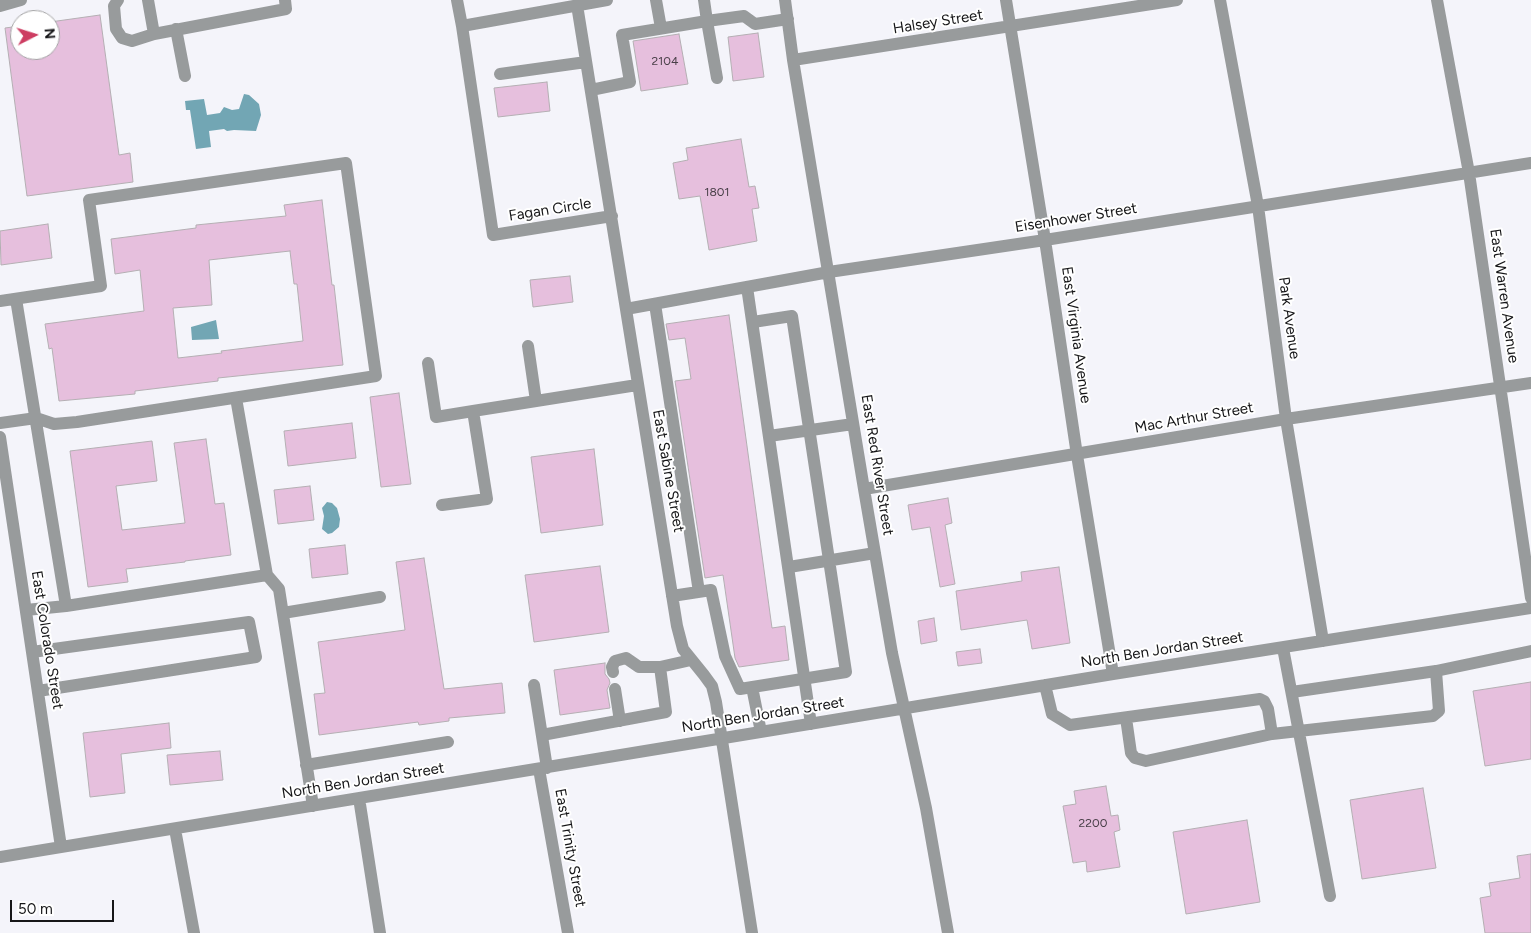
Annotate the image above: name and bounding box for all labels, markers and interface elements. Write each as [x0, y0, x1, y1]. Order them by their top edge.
street label: Halsey Street [892, 6, 984, 38]
north arrow [10, 10, 60, 60]
text: N [41, 28, 58, 40]
house number: 2104 [652, 54, 678, 68]
house number: 1801 [705, 185, 729, 199]
street label: Fagan Circle [508, 195, 592, 225]
street label: Eisenhower Street [1014, 199, 1138, 237]
street label: East Warren Avenue [1486, 228, 1522, 364]
street label: East Virginia Avenue [1057, 265, 1095, 405]
street label: Park Avenue [1274, 276, 1304, 360]
street label: East Red River Street [857, 393, 897, 537]
street label: Mac Arthur Street [1133, 399, 1255, 437]
street label: East Sabine Street [648, 408, 688, 534]
street label: East Colorado Street [27, 569, 67, 711]
street label: North Ben Jordan Street [1079, 628, 1245, 672]
street label: North Ben Jordan Street [680, 693, 846, 737]
street label: North Ben Jordan Street [280, 759, 446, 803]
street label: East Trinity Street [551, 787, 589, 909]
house number: 2200 [1079, 816, 1107, 830]
scale bar [12, 890, 116, 922]
text: 50 m [18, 900, 53, 918]

